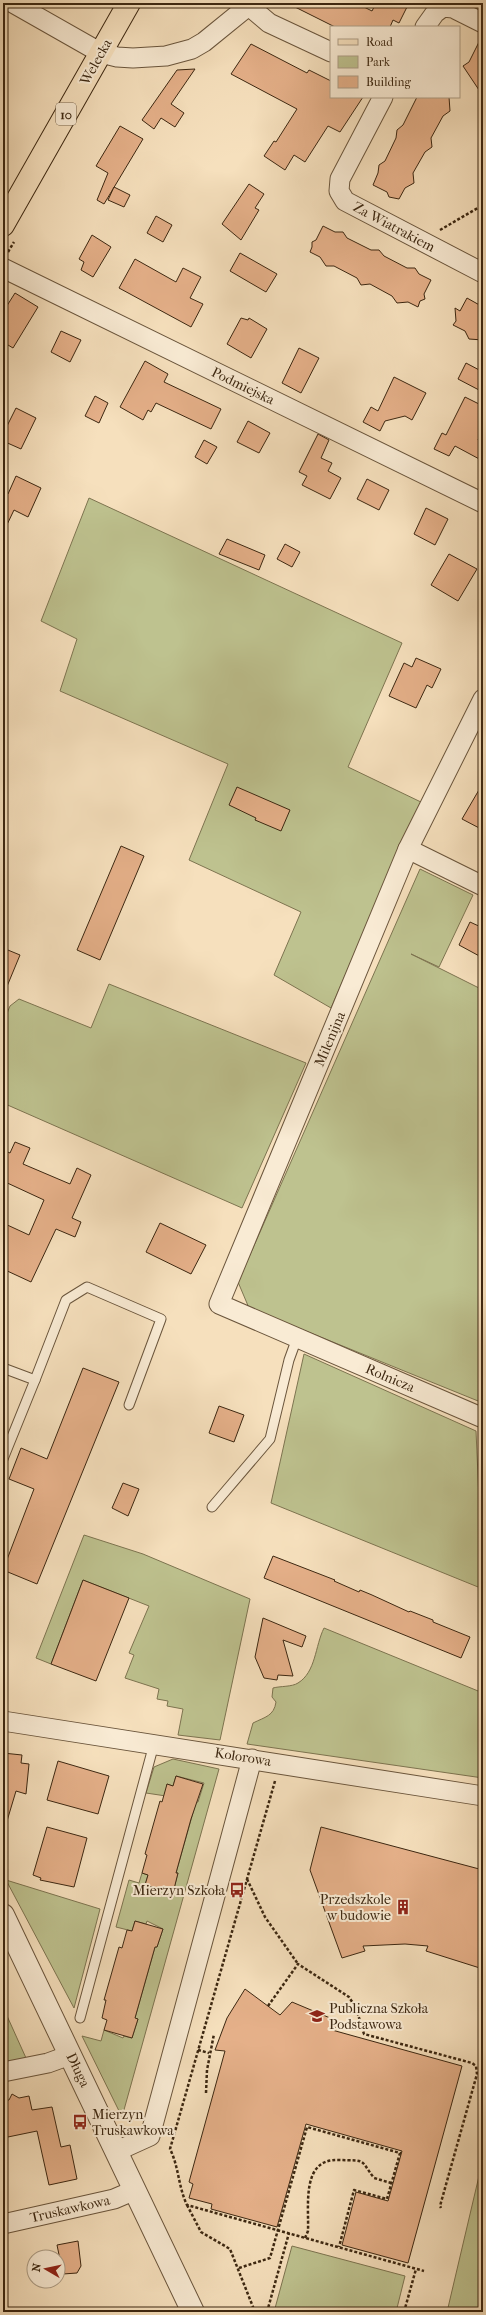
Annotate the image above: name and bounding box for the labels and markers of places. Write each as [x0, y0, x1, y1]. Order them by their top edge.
bus stop icon: Mierzyn Szkoła [228, 1881, 246, 1899]
place label: Mierzyn Szkoła [133, 1882, 226, 1899]
place label: Przedszkole w budowie [320, 1891, 391, 1924]
building icon: Przedszkole w budowie [394, 1898, 412, 1916]
place label: Publiczna Szkoła Podstawowa [329, 2000, 429, 2033]
school or university icon: Publiczna Szkoła Podstawowa [308, 2007, 326, 2025]
place label: Mierzyn Truskawkowa [92, 2106, 174, 2139]
bus stop icon: Mierzyn Truskawkowa [71, 2113, 89, 2131]

